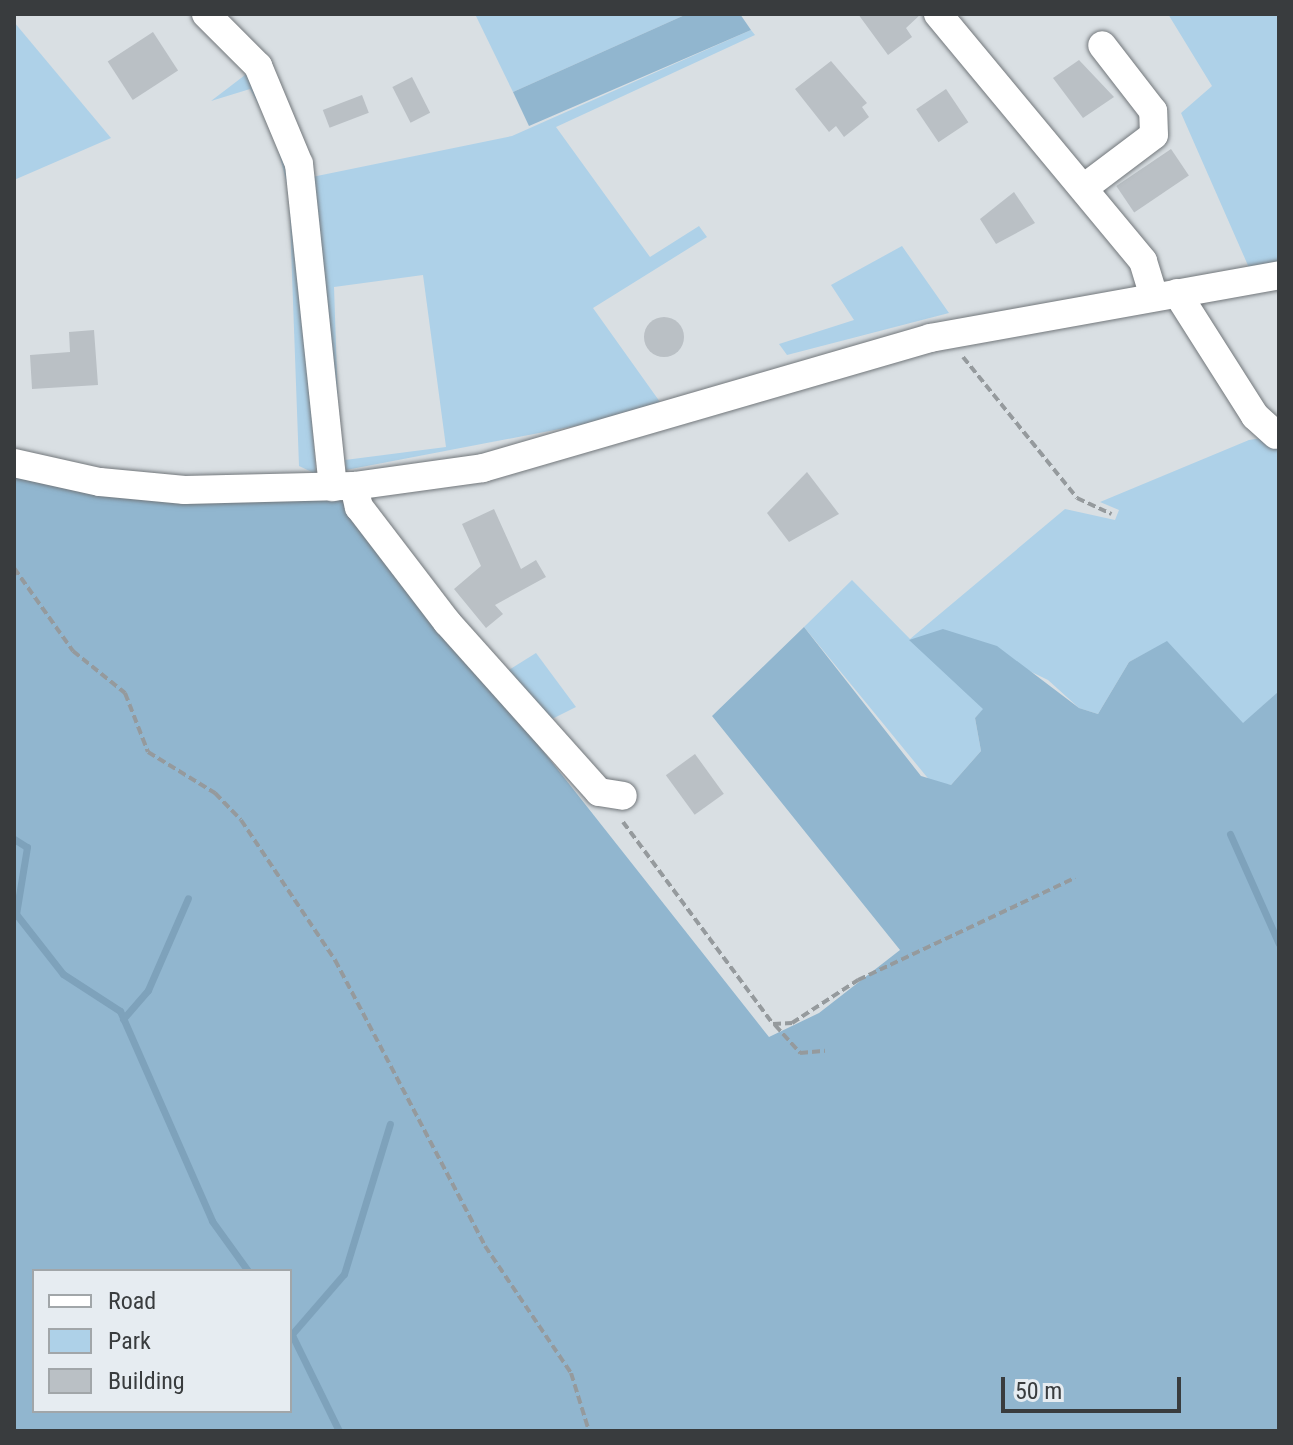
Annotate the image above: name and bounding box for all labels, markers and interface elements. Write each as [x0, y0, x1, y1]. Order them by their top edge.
legend [32, 1269, 292, 1413]
text: Road [108, 1287, 156, 1315]
text: Park [108, 1327, 151, 1355]
scale bar [1005, 1361, 1185, 1411]
text: Building [108, 1367, 185, 1395]
text: 50 m [1015, 1377, 1062, 1405]

